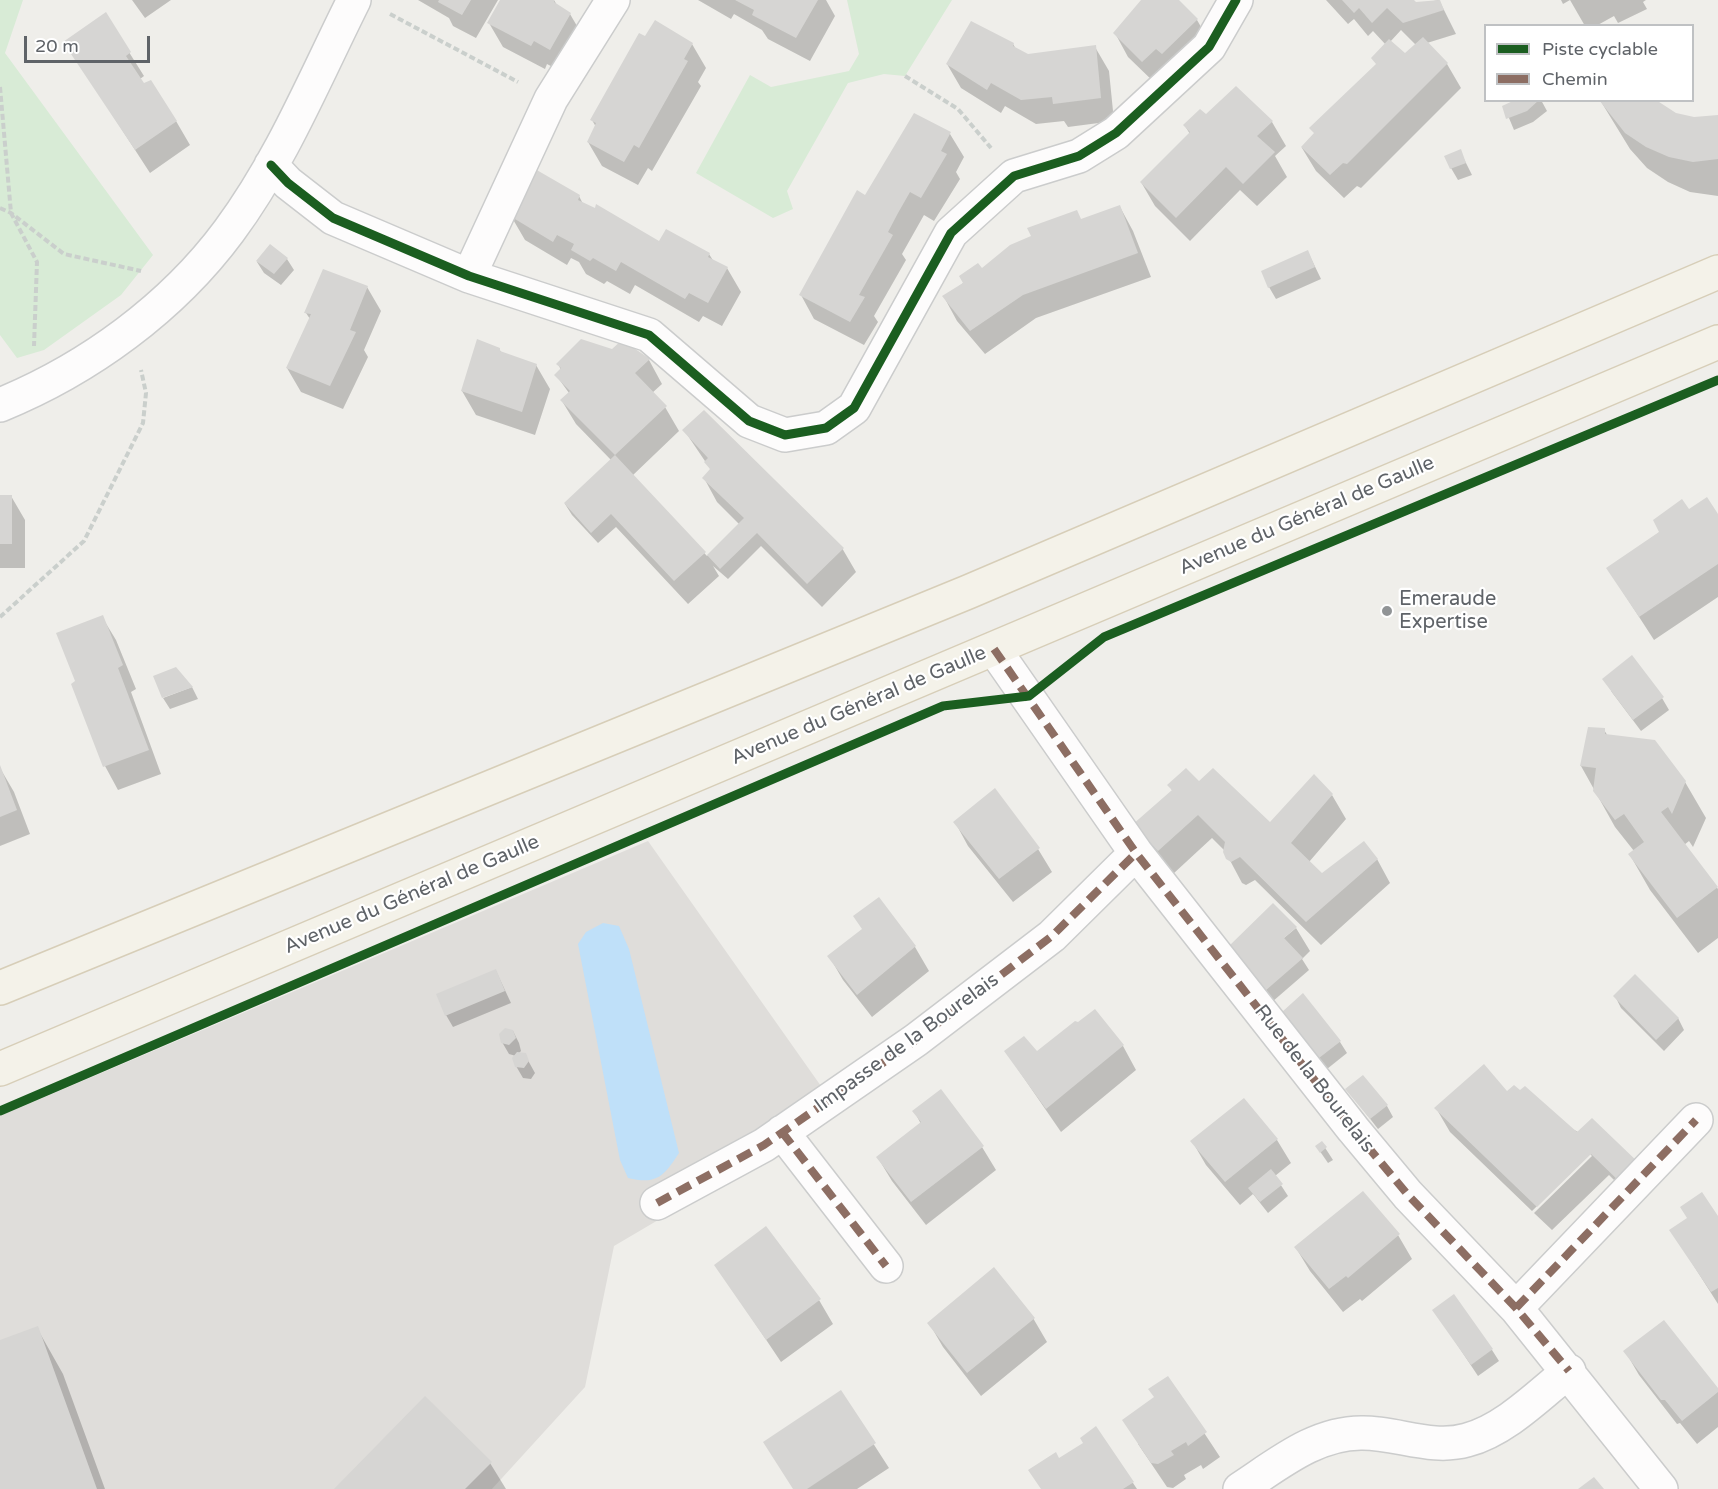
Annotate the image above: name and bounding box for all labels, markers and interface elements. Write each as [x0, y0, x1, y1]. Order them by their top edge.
scale bar [27, 24, 153, 62]
legend [1484, 24, 1694, 102]
text: 20 m [35, 35, 79, 57]
text: Piste cyclable [1542, 38, 1658, 60]
text: Chemin [1542, 68, 1608, 90]
street label: Avenue du Général de Gaulle [1176, 451, 1438, 581]
place label: Emeraude Expertise [1399, 588, 1496, 635]
marker: Emeraude Expertise [1380, 604, 1394, 618]
street label: Avenue du Général de Gaulle [728, 641, 990, 771]
street label: Avenue du Général de Gaulle [281, 830, 543, 960]
street label: Impasse de la Bourelais [810, 968, 1004, 1118]
street label: Rue de la Bourelais [1249, 1000, 1379, 1158]

